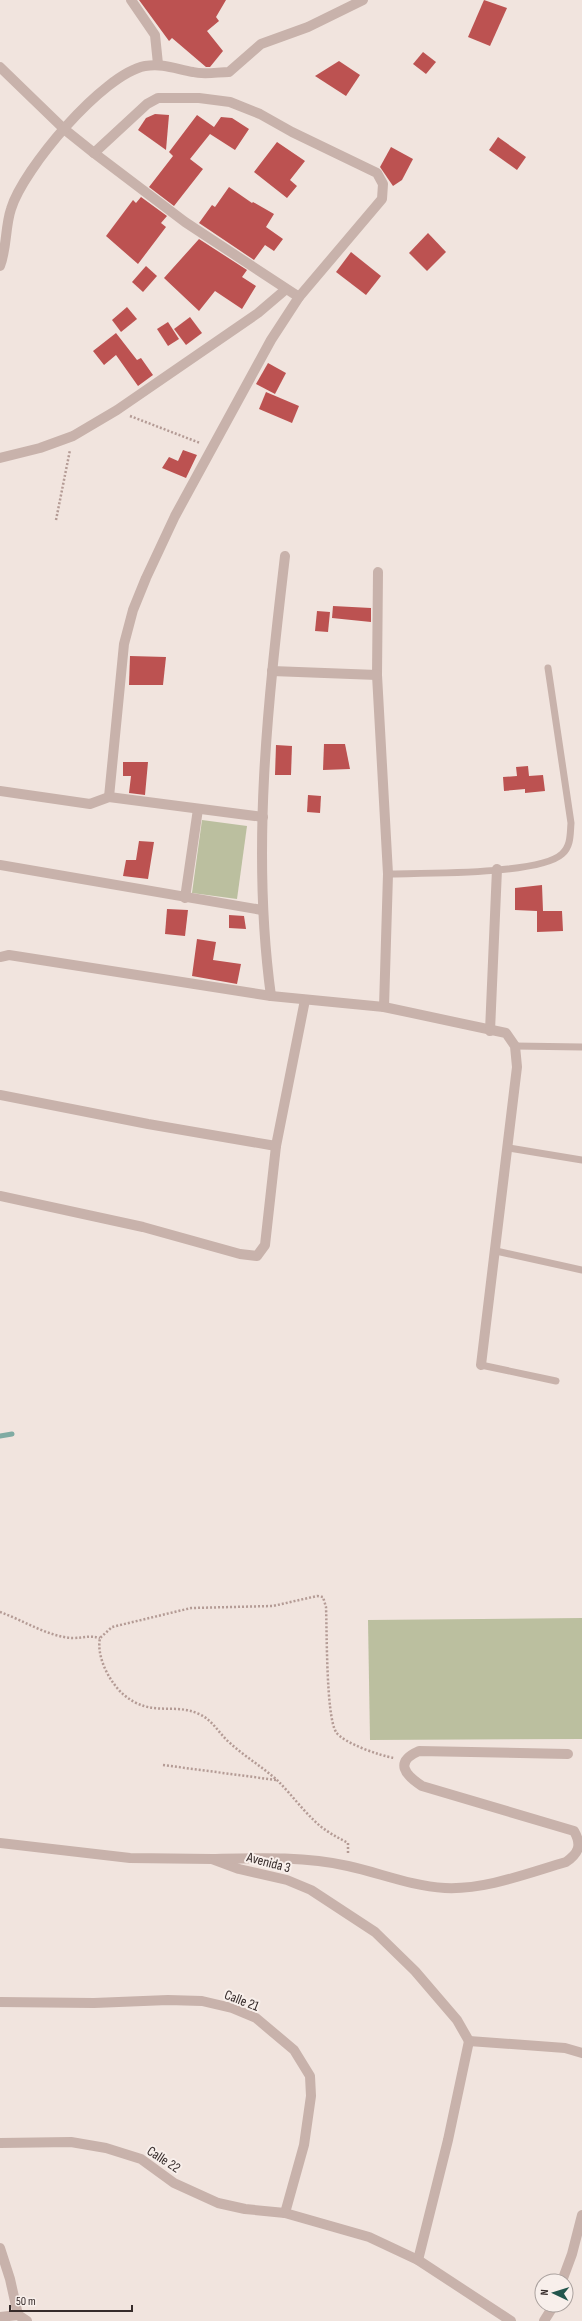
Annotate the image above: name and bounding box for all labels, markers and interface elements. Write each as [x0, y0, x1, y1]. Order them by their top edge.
street label: Avenida 3 [244, 1848, 293, 1877]
street label: Calle 21 [222, 1986, 262, 2015]
street label: Calle 22 [144, 2142, 184, 2177]
north arrow [534, 2273, 574, 2313]
scale bar [10, 2287, 132, 2313]
text: N [538, 2289, 551, 2296]
text: 50 m [16, 2294, 36, 2309]

